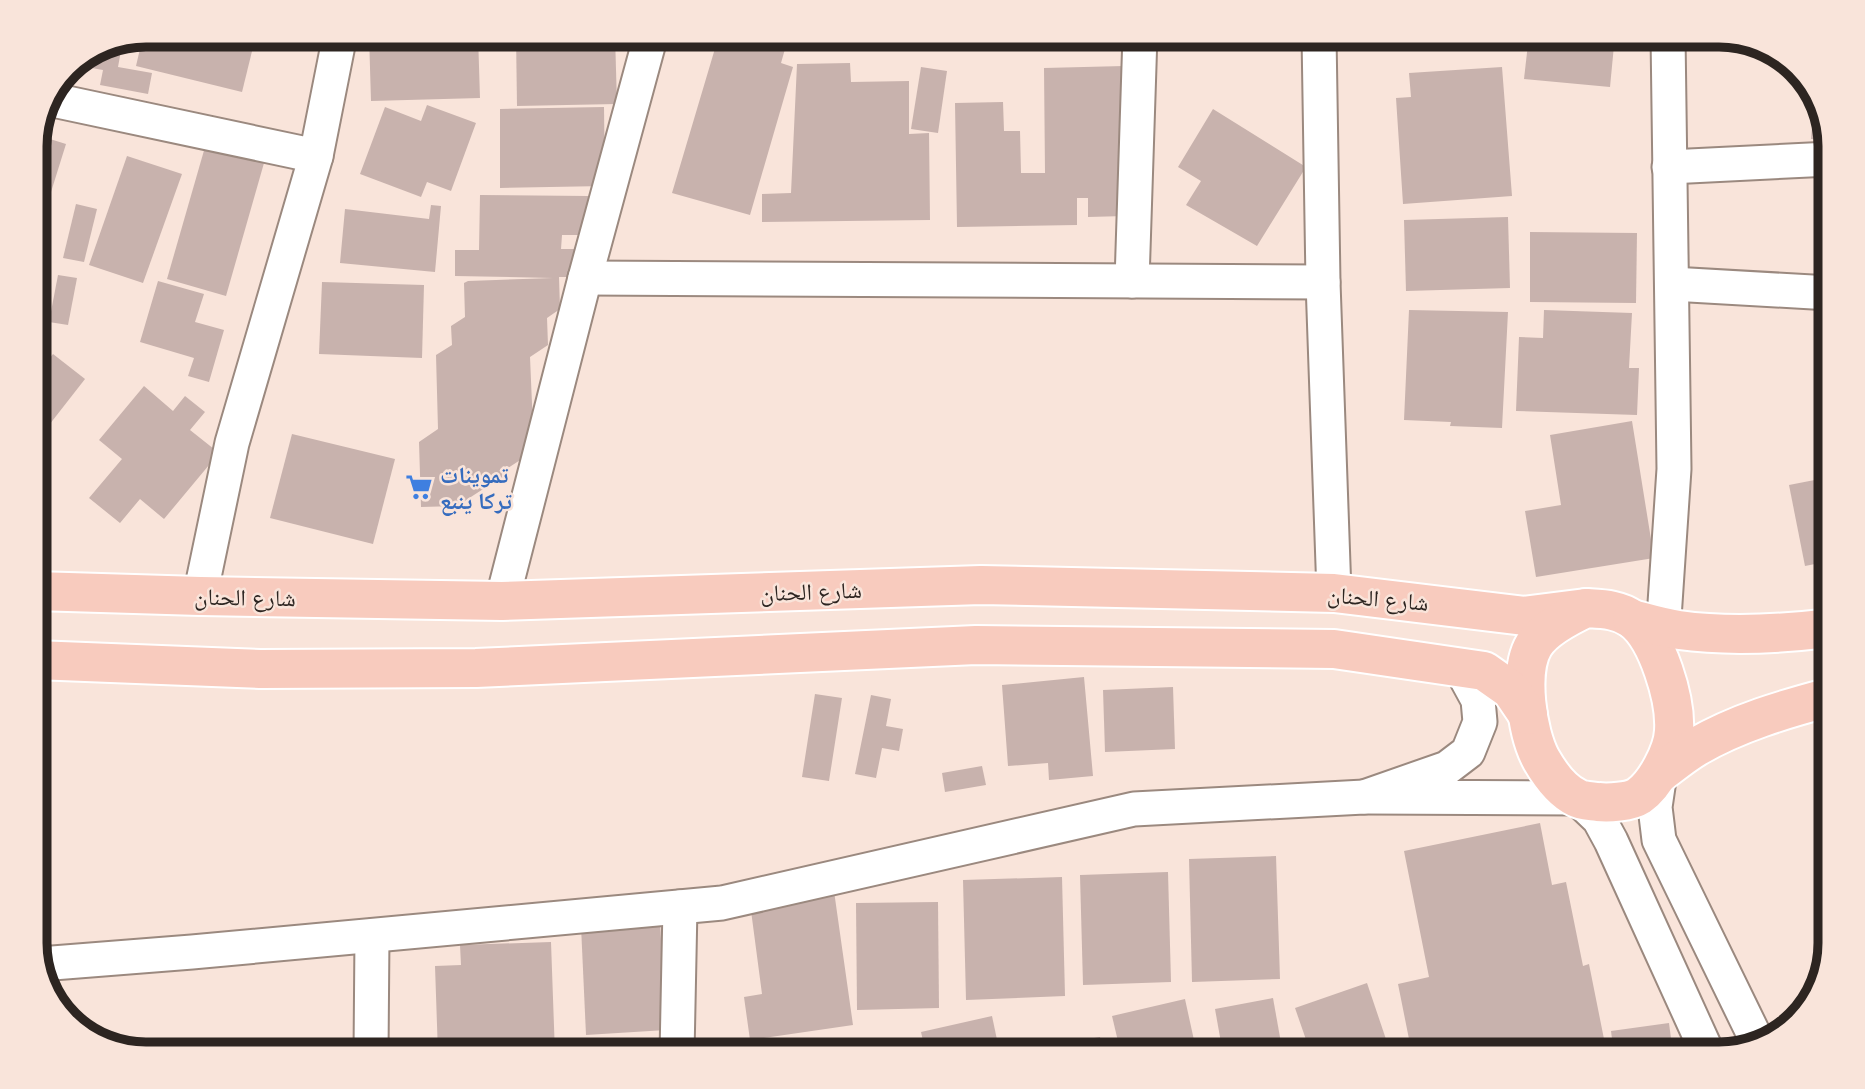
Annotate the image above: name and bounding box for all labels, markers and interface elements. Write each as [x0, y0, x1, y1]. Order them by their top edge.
place label: تموينات تركا ينبع [440, 460, 513, 516]
supermarket icon: تموينات تركا ينبع [404, 472, 434, 502]
street label: شارع الحنان [760, 575, 862, 608]
street label: شارع الحنان [1326, 579, 1430, 618]
street label: شارع الحنان [194, 582, 296, 613]

